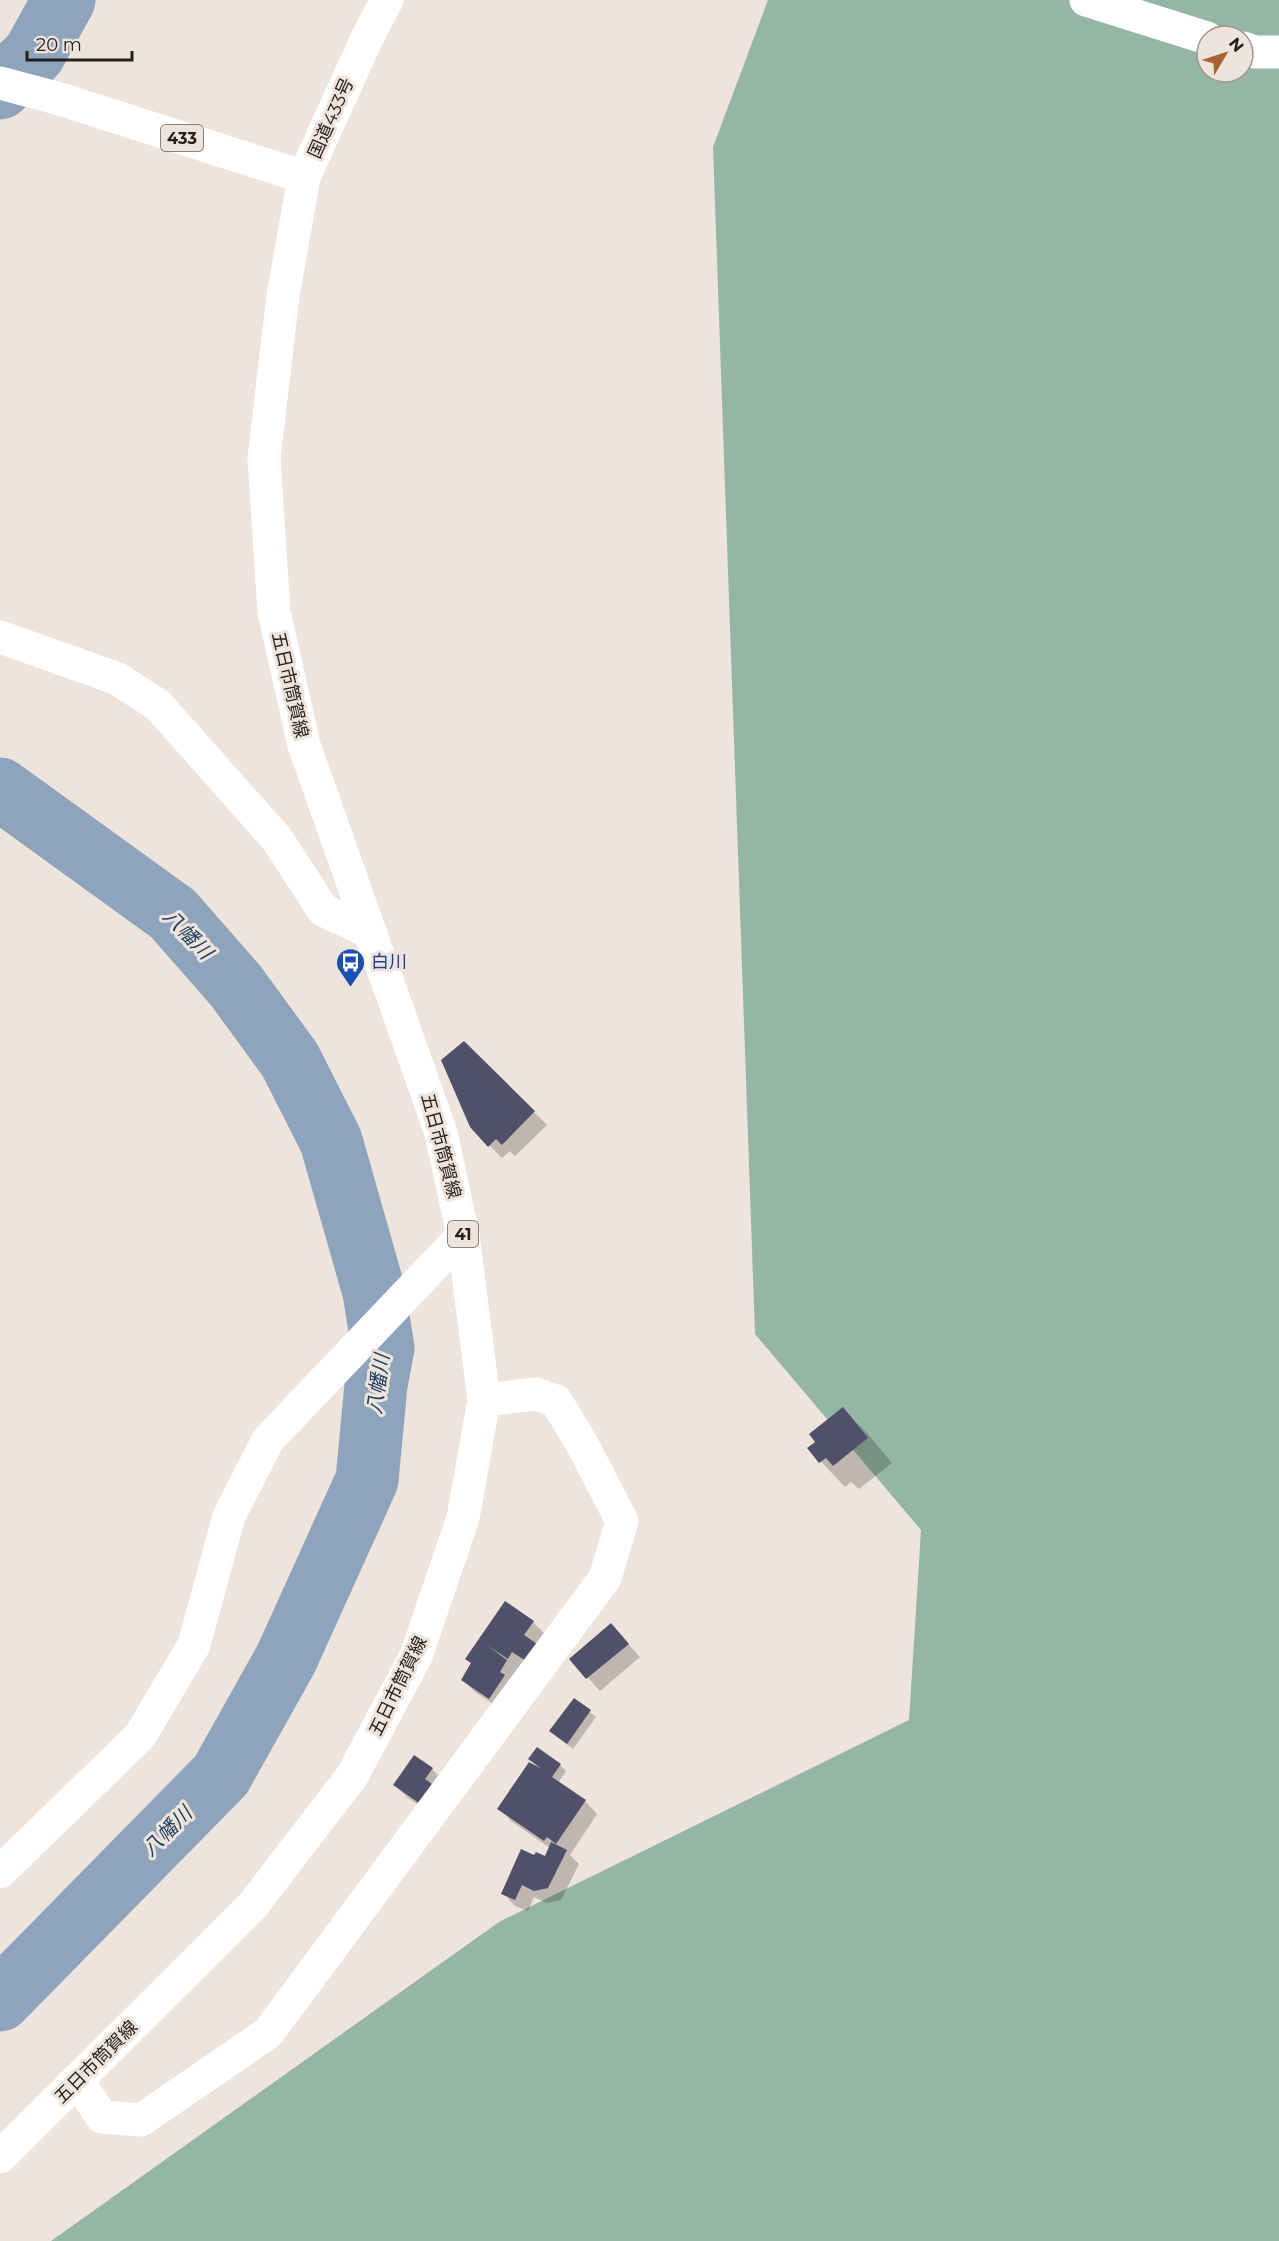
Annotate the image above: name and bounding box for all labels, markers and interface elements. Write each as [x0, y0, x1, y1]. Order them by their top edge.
scale bar [27, 24, 132, 62]
north arrow [1195, 24, 1255, 84]
text: 20 m [36, 34, 82, 56]
text: N [1225, 34, 1248, 56]
street label: 国道433号 [303, 74, 359, 162]
road number: 433 [161, 125, 203, 151]
street label: 五日市筒賀線 [267, 630, 313, 740]
water label: 八幡川 [159, 904, 219, 965]
bus stop icon: 白川 [334, 946, 366, 988]
place label: 白川 [371, 951, 407, 973]
street label: 五日市筒賀線 [416, 1091, 466, 1201]
road number: 41 [448, 1221, 478, 1247]
water label: 八幡川 [362, 1351, 394, 1415]
street label: 五日市筒賀線 [364, 1633, 432, 1739]
water label: 八幡川 [137, 1800, 198, 1861]
street label: 五日市筒賀線 [50, 2016, 142, 2108]

